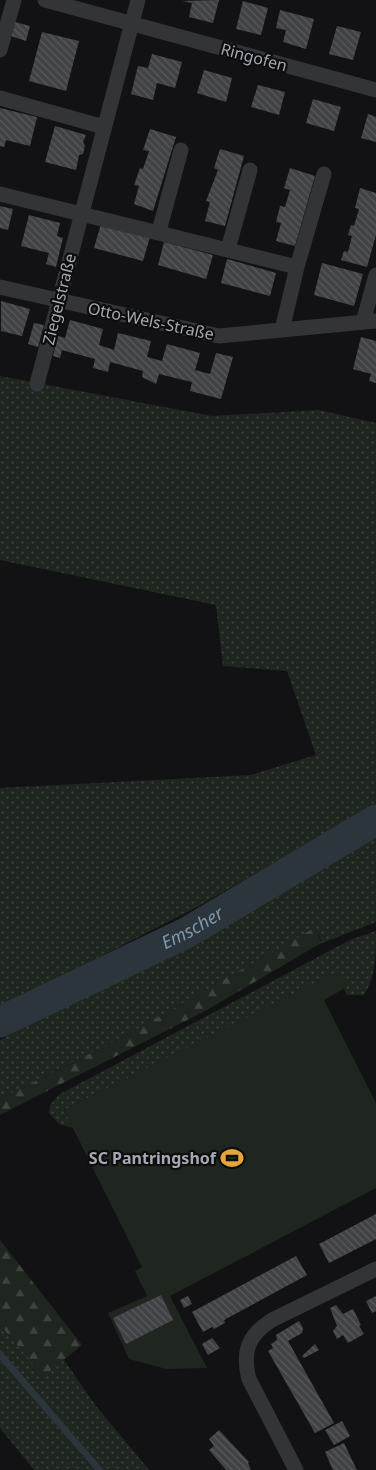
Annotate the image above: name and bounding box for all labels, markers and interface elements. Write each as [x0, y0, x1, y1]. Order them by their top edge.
street label: Ringofen [218, 38, 290, 76]
street label: Ziegelstraße [37, 251, 81, 347]
street label: Otto-Wels-Straße [86, 297, 216, 345]
water label: Emscher [157, 900, 228, 954]
sports icon: SC Pantringshof [219, 1145, 245, 1171]
place label: SC Pantringshof [89, 1147, 217, 1169]

